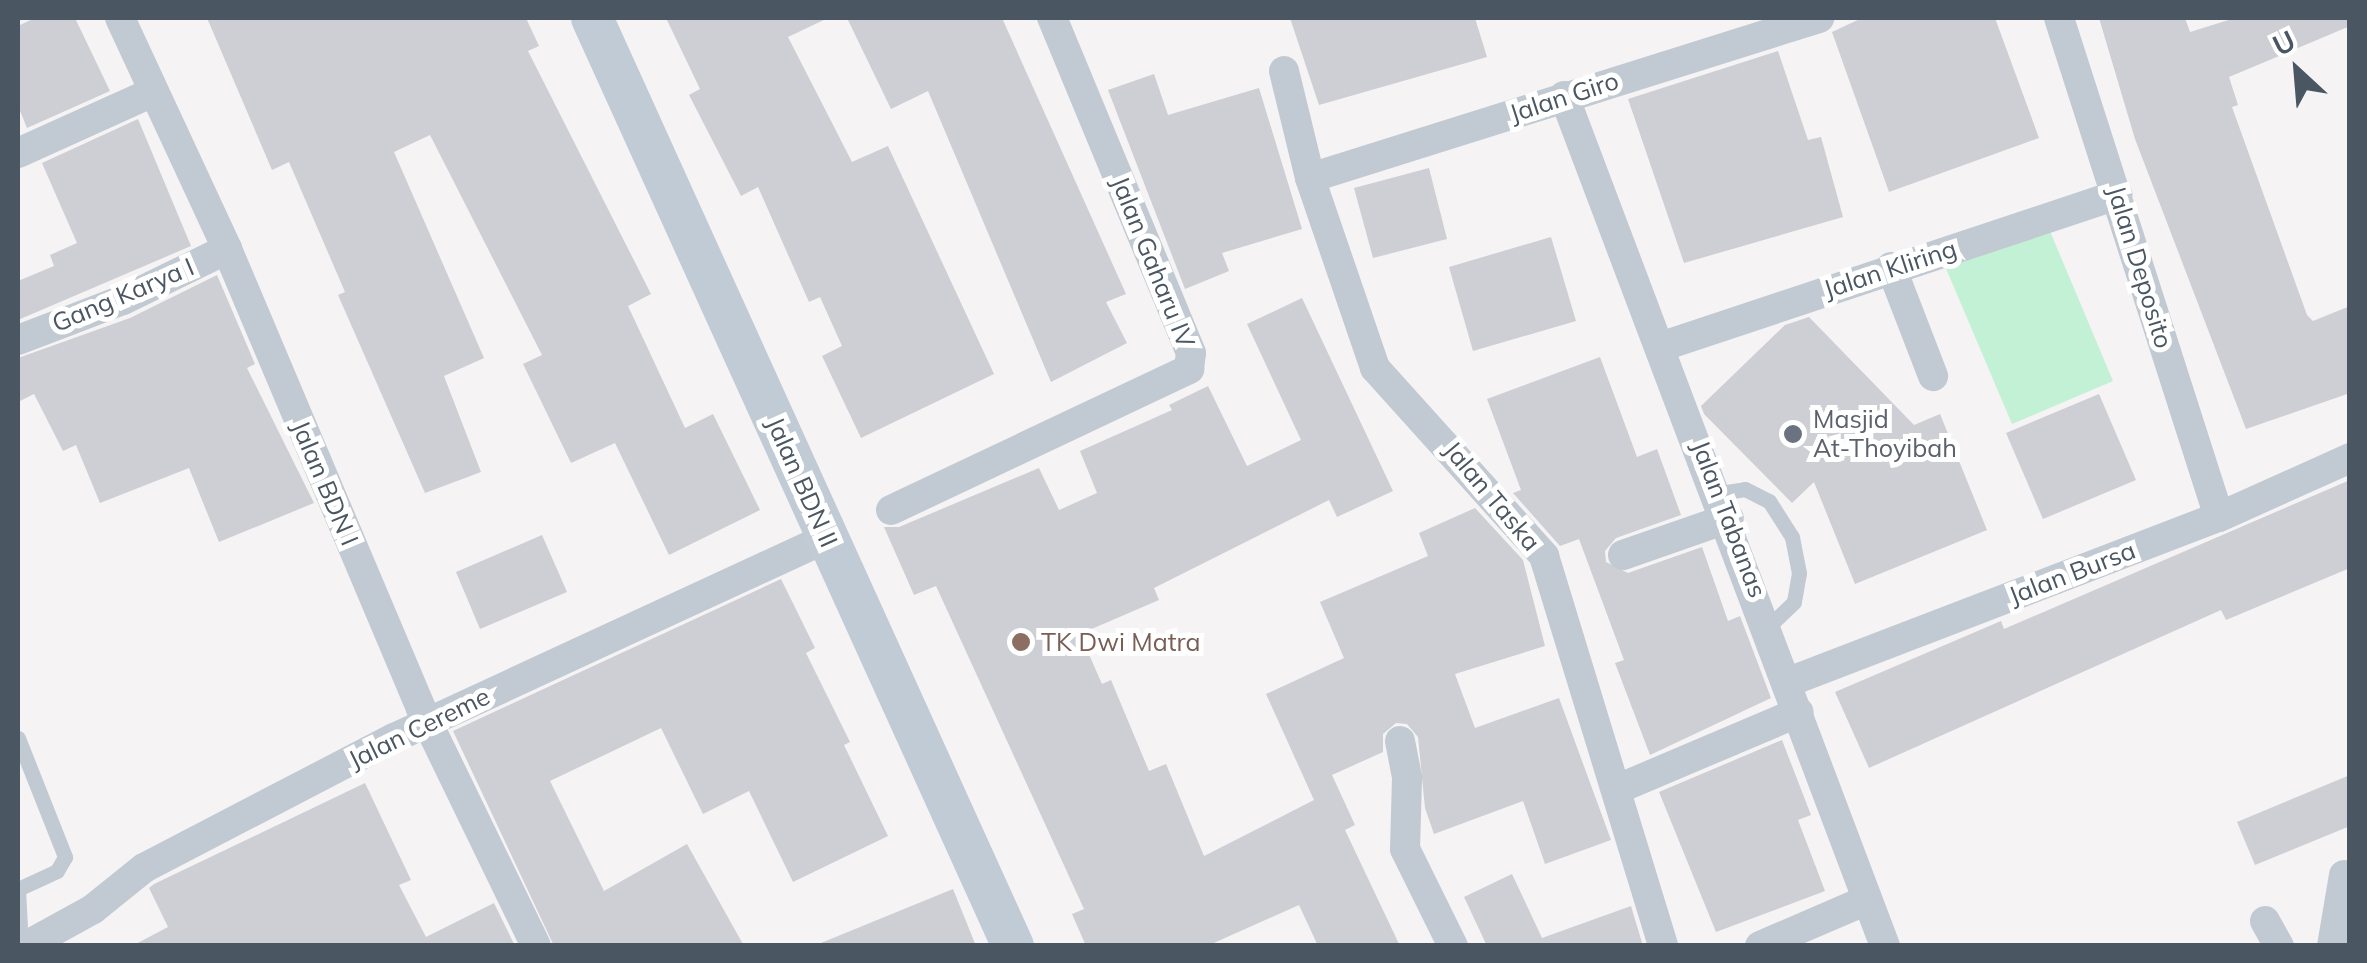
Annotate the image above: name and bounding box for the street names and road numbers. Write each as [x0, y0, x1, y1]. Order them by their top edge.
street label: Jalan Giro [1506, 65, 1622, 129]
street label: Jalan Gaharu IV [1105, 172, 1201, 352]
street label: Jalan Deposito [2101, 182, 2179, 352]
street label: Jalan Kliring [1820, 233, 1960, 305]
street label: Gang Karya I [48, 252, 198, 338]
street label: Jalan BDN II [760, 412, 844, 552]
street label: Jalan BDN I [285, 416, 365, 550]
street label: Jalan Taska [1438, 435, 1546, 557]
street label: Jalan Tabanas [1685, 436, 1773, 602]
street label: Jalan Bursa [2004, 535, 2140, 611]
street label: Jalan Cereme [344, 681, 494, 775]

